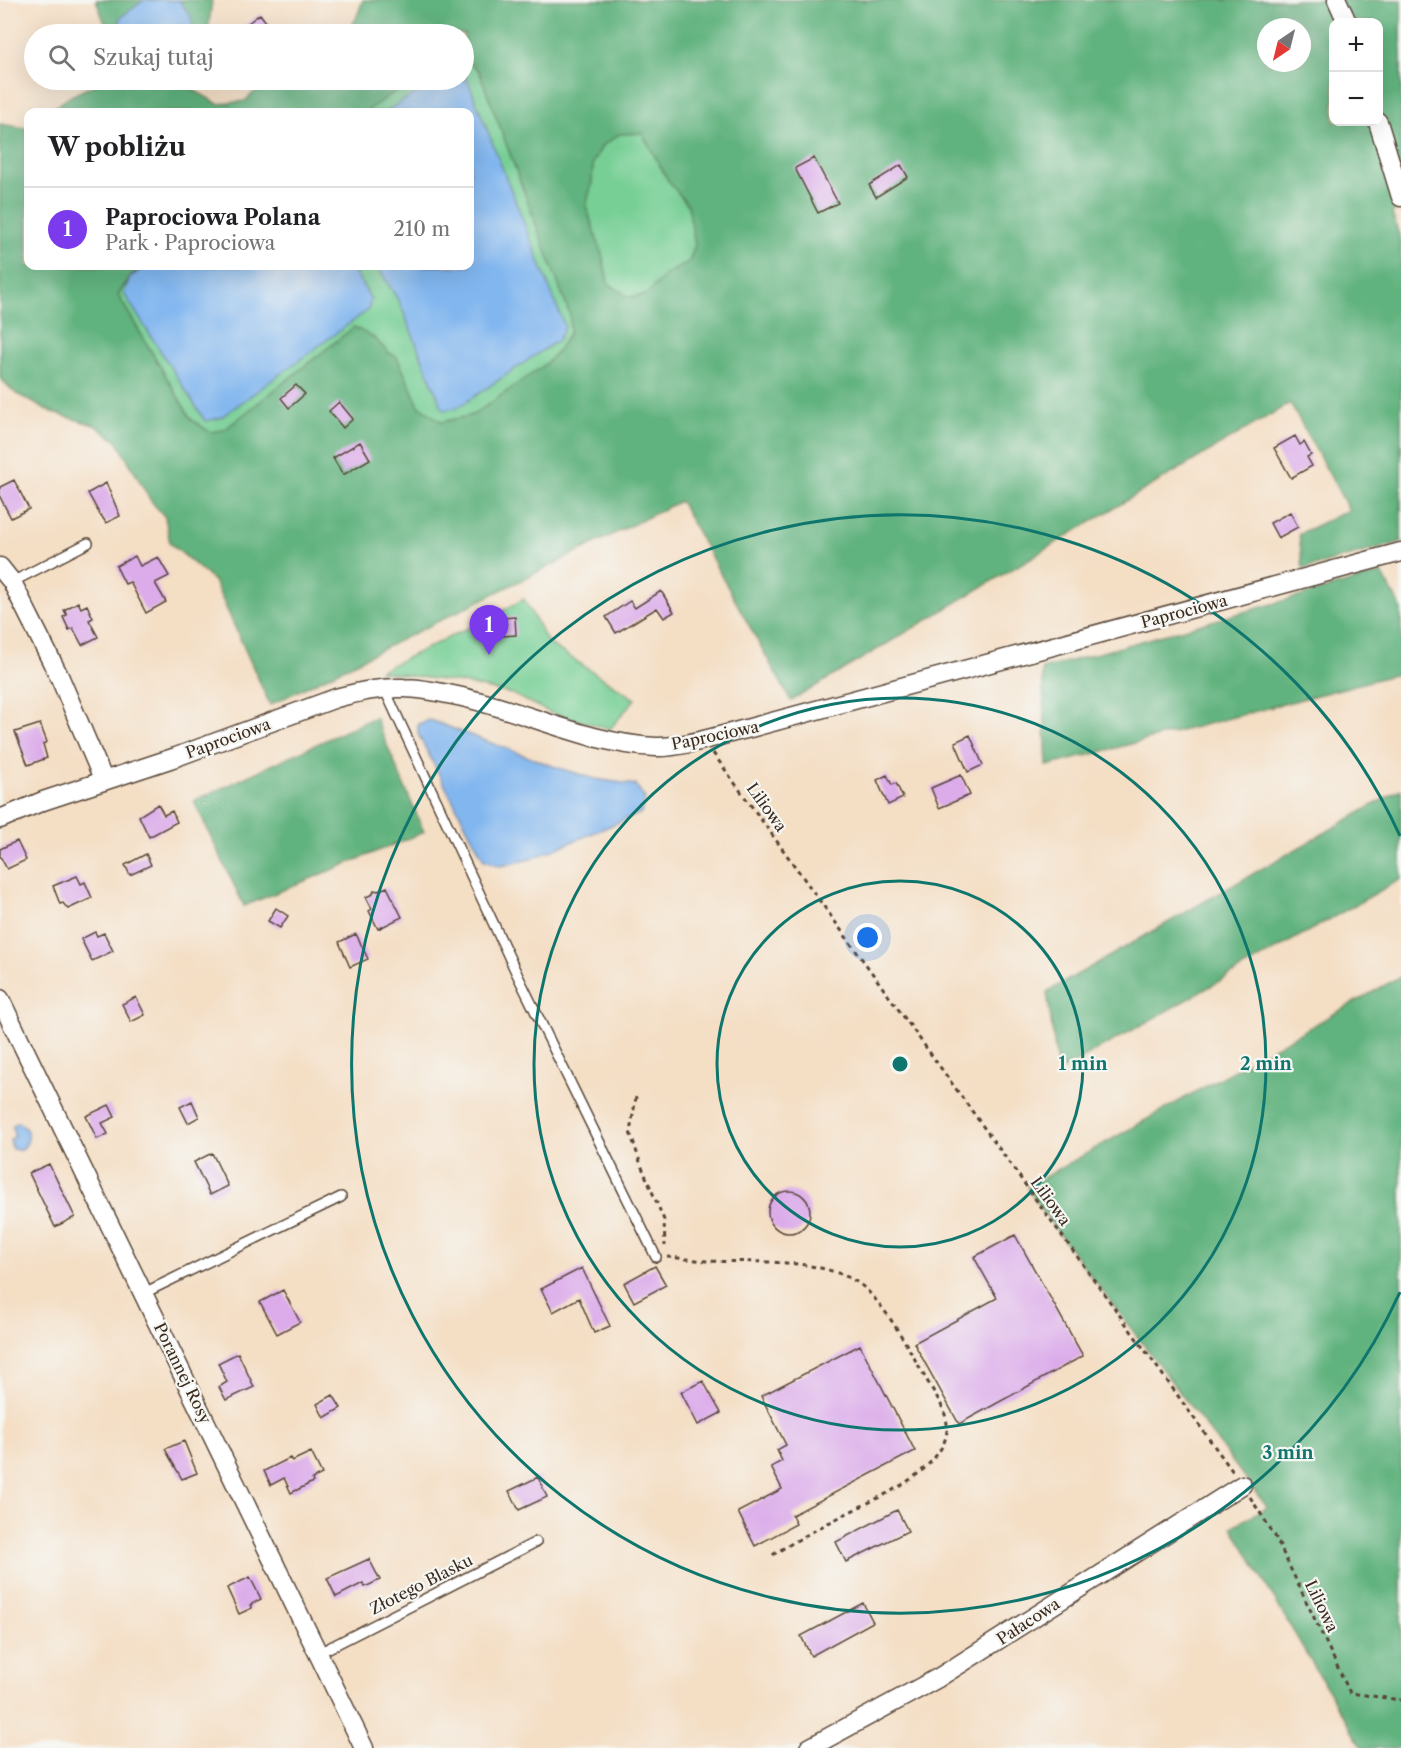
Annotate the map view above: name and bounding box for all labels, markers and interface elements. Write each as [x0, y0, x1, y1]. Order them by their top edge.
north arrow [1257, 18, 1311, 72]
map controls [1329, 18, 1383, 126]
button: + [1329, 18, 1383, 72]
search box [24, 24, 474, 90]
icon: search [45, 41, 78, 74]
text: Szukaj tutaj [93, 44, 214, 71]
button: − [1329, 72, 1383, 126]
text: W pobliżu [48, 131, 186, 163]
text: Paprociowa Polana [105, 204, 320, 231]
text: 1 [63, 217, 72, 241]
text: 210 m [393, 217, 450, 241]
text: Park · Paprociowa [105, 231, 275, 255]
street label: Paprociowa [1139, 590, 1230, 632]
pin: 1 [470, 606, 508, 655]
street label: Paprociowa [183, 713, 274, 763]
street label: Paprociowa [669, 716, 761, 754]
street label: Liliowa [743, 779, 792, 836]
your location [853, 923, 882, 952]
text: 1 min [1058, 1053, 1108, 1075]
text: 2 min [1240, 1053, 1293, 1075]
centre of rings [890, 1054, 910, 1074]
street label: Liliowa [1027, 1173, 1076, 1230]
street label: Porannej Rosy [150, 1319, 217, 1428]
text: 3 min [1262, 1442, 1314, 1464]
street label: Złotego Blasku [366, 1549, 476, 1619]
street label: Liliowa [1301, 1577, 1343, 1636]
street label: Pałacowa [993, 1593, 1064, 1649]

